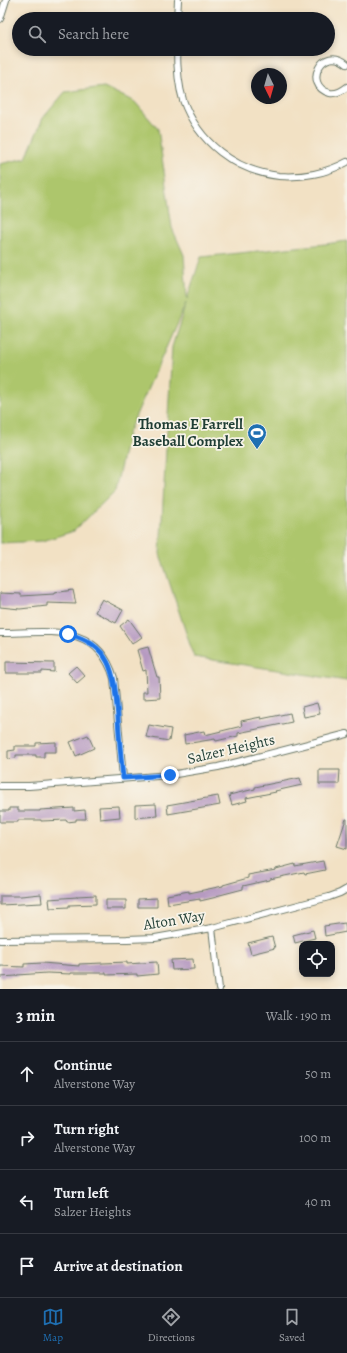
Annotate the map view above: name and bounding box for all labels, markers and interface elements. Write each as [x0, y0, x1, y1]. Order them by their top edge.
search box [12, 12, 335, 56]
icon: search [26, 23, 48, 45]
text: Search here [58, 24, 129, 44]
north arrow [251, 68, 287, 104]
place label: Thomas E Farrell Baseball Complex [132, 414, 244, 451]
sports icon: Thomas E Farrell Baseball Complex [246, 422, 268, 450]
route start [59, 625, 77, 643]
street label: Salzer Heights [185, 729, 277, 769]
route end [161, 766, 179, 784]
street label: Alton Way [141, 905, 206, 935]
map controls [299, 941, 335, 977]
button: locate [299, 941, 335, 977]
text: 3 min [16, 1004, 55, 1027]
text: Walk · 190 m [266, 1007, 331, 1024]
text: Continue [54, 1055, 112, 1075]
icon: ahead [16, 1063, 38, 1085]
text: 50 m [305, 1065, 331, 1082]
text: Alverstone Way [54, 1075, 135, 1092]
text: Turn right [54, 1119, 119, 1139]
icon: right [16, 1127, 38, 1149]
text: 100 m [299, 1129, 331, 1146]
text: Alverstone Way [54, 1139, 135, 1156]
text: Turn left [54, 1183, 109, 1203]
icon: left [16, 1191, 38, 1213]
text: 40 m [305, 1193, 331, 1210]
text: Salzer Heights [54, 1203, 131, 1220]
icon: arrive [16, 1255, 38, 1277]
text: Arrive at destination [54, 1256, 183, 1276]
tab: Map [42, 1306, 64, 1345]
tab: Directions [148, 1306, 195, 1345]
tab: Saved [279, 1306, 305, 1345]

